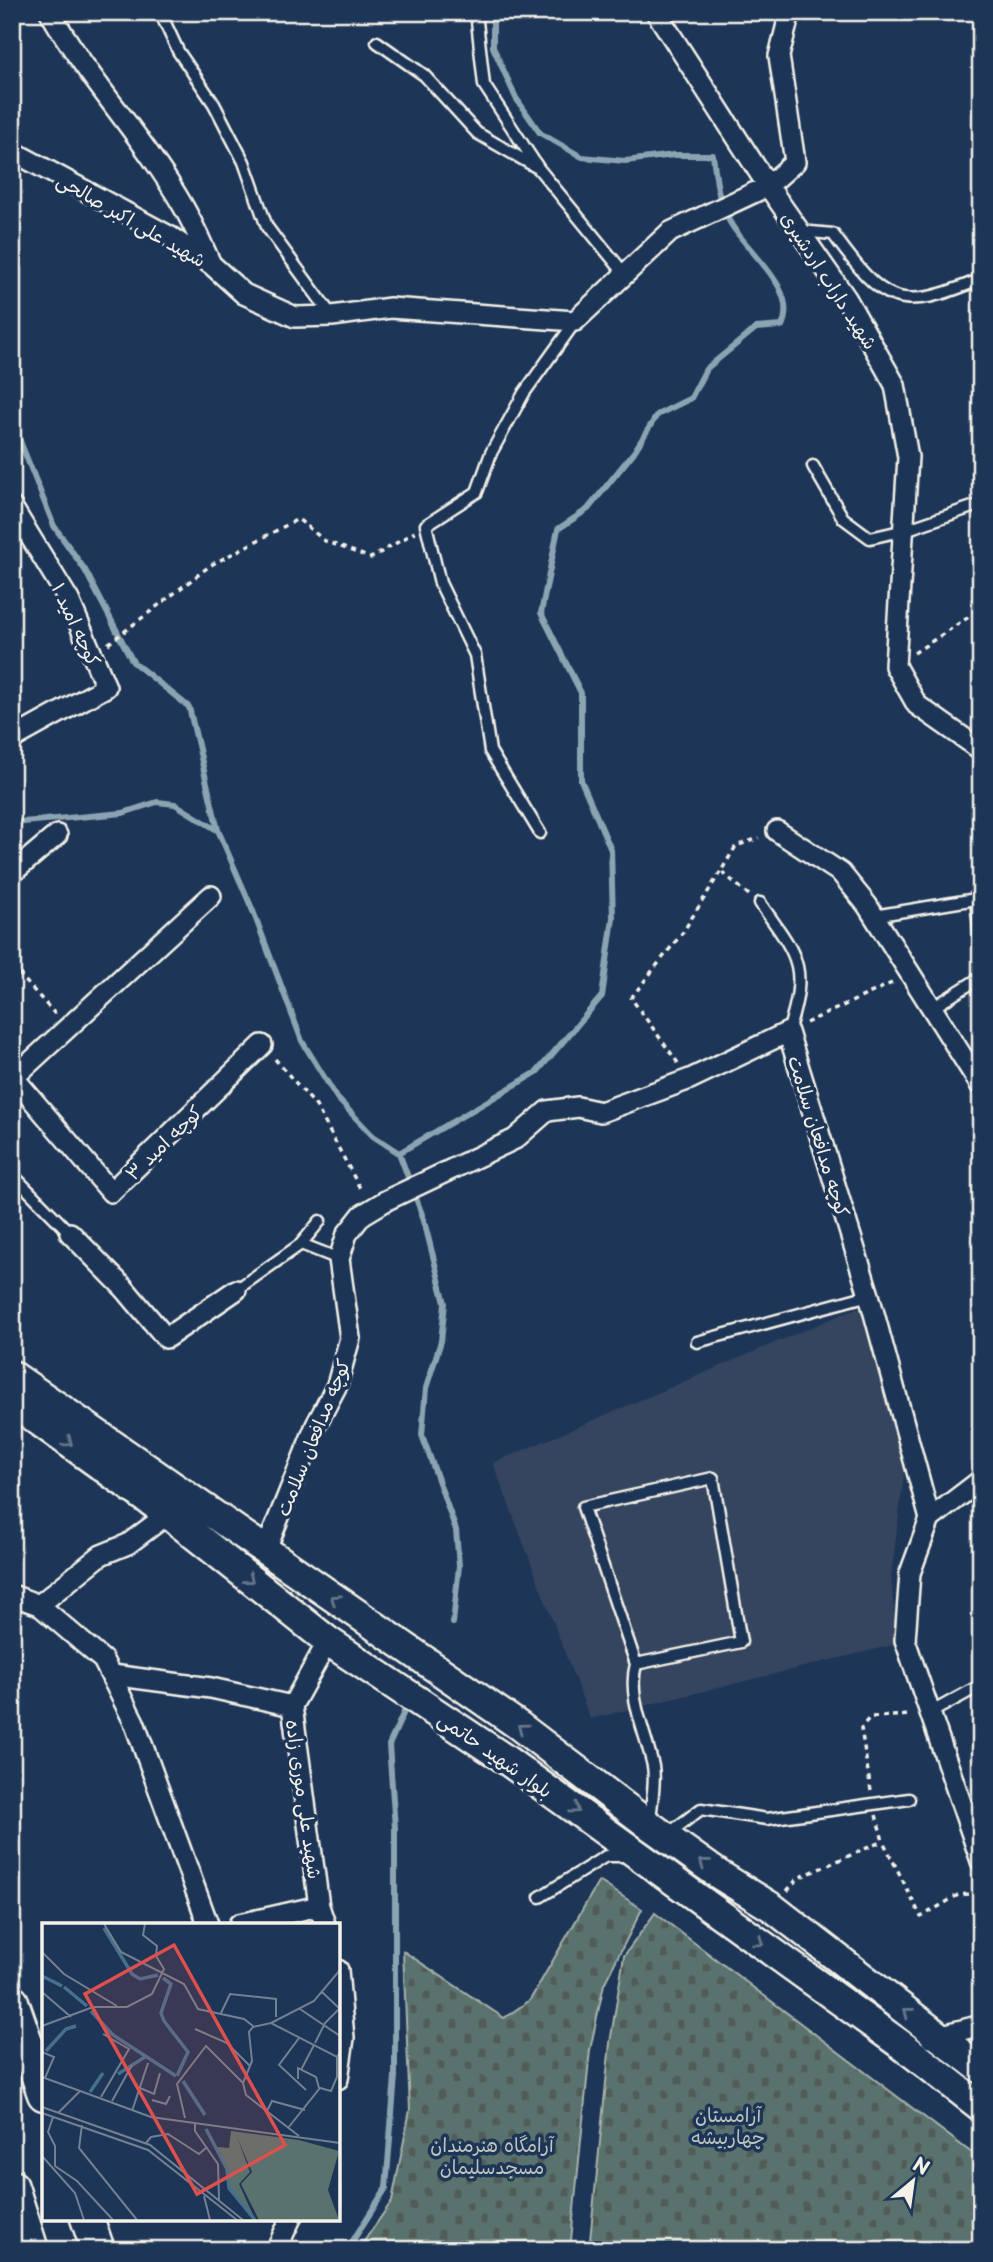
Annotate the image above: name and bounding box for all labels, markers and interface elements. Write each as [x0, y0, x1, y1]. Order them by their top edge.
street label: شهید علی اکبر صالحی [52, 165, 212, 273]
street label: شهید داراب اردشیری [775, 206, 885, 354]
street label: کوچه امید ۱ [45, 578, 109, 670]
street label: کوچه مدافعان سلامت [782, 1052, 858, 1220]
street label: کوچه امید ۳ [118, 1098, 208, 1186]
street label: کوچه مدافعان سلامت [268, 1354, 356, 1520]
one-way arrow [60, 1434, 72, 1446]
one-way arrow [242, 1570, 254, 1583]
one-way arrow [329, 1594, 342, 1607]
street label: بلوار شهید حاتمی [433, 1704, 559, 1804]
street label: شهید علی موری زاده [280, 1717, 330, 1881]
one-way arrow [517, 1723, 530, 1736]
one-way arrow [567, 1801, 580, 1813]
one-way arrow [700, 1859, 712, 1872]
inset map [42, 1923, 340, 2220]
one-way arrow [751, 1934, 764, 1946]
one-way arrow [903, 2007, 915, 2020]
park label: آرامستان چهاربیشه [691, 2100, 765, 2150]
park label: آرامگاه هنرمندان مسجدسلیمان [430, 2130, 555, 2180]
north arrow [878, 2146, 948, 2216]
text: N [908, 2149, 935, 2181]

